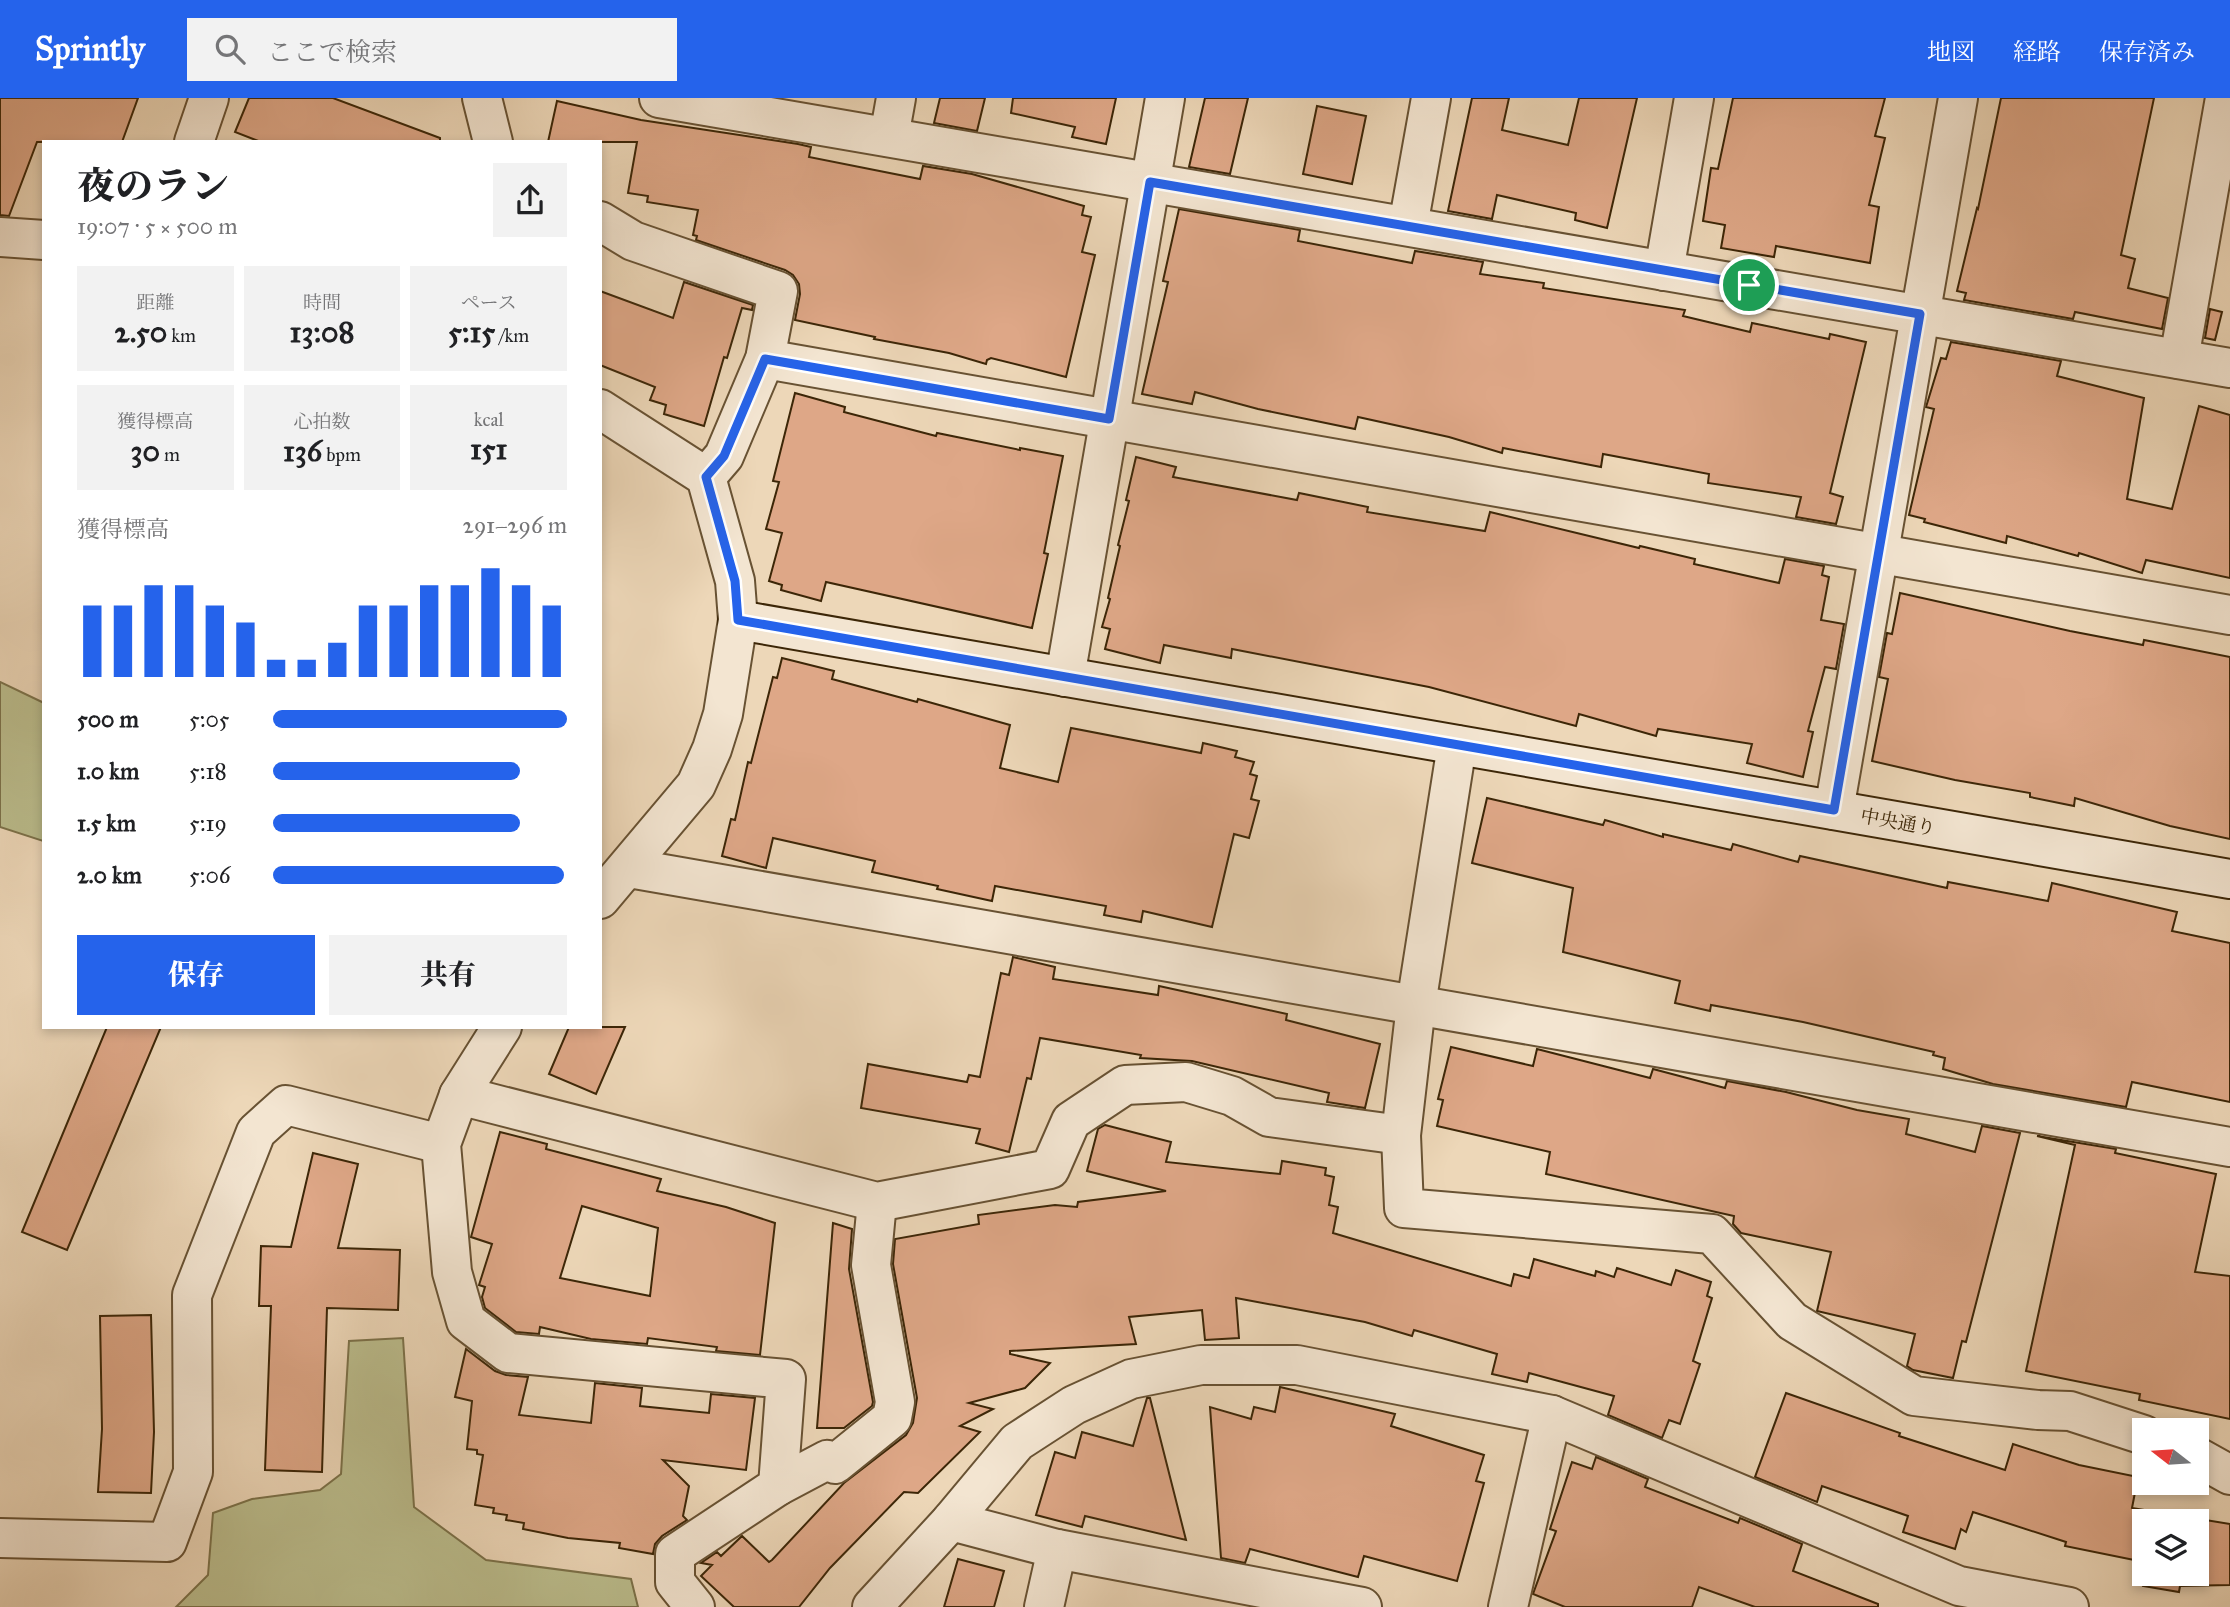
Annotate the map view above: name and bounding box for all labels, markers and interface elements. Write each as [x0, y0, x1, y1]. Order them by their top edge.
search box [187, 18, 677, 81]
text: Sprintly [35, 29, 145, 69]
icon: search [211, 30, 249, 68]
text: ここで検索 [267, 36, 397, 68]
text: 地図 [1927, 37, 1975, 67]
text: 経路 [2013, 37, 2061, 67]
text: 保存済み [2099, 37, 2195, 67]
text: 夜のラン [77, 163, 229, 209]
button: share [493, 163, 567, 237]
text: 19:07 · 5 × 500 m [77, 212, 237, 240]
pin [1719, 255, 1779, 315]
icon: arrive [1730, 266, 1768, 304]
text: 距離 [136, 291, 174, 314]
text: 時間 [303, 291, 341, 314]
text: ペース [461, 291, 517, 314]
text: 2.50 [115, 314, 167, 350]
text: 13:08 [290, 314, 354, 350]
text: 5:15 [448, 314, 495, 350]
text: km [167, 324, 196, 347]
text: /km [495, 324, 529, 347]
text: kcal [474, 408, 504, 431]
text: 獲得標高 [117, 410, 193, 433]
text: 心拍数 [293, 410, 351, 433]
text: 151 [470, 431, 507, 467]
text: 30 [131, 433, 160, 469]
text: 136 [283, 433, 322, 469]
text: m [160, 443, 180, 466]
text: bpm [322, 443, 361, 466]
text: 291–296 m [463, 511, 567, 539]
text: 獲得標高 [77, 515, 169, 543]
text: 500 m [77, 705, 139, 733]
text: 5:05 [189, 705, 230, 733]
text: 1.0 km [77, 757, 139, 785]
text: 5:18 [189, 757, 227, 785]
street label: 中央通り [1859, 804, 1937, 840]
text: 1.5 km [77, 809, 136, 837]
text: 5:19 [189, 809, 227, 837]
text: 2.0 km [77, 861, 142, 889]
text: 5:06 [189, 861, 231, 889]
button: 保存 [77, 935, 315, 1015]
button: 共有 [329, 935, 567, 1015]
north arrow [2132, 1418, 2208, 1494]
map controls [2132, 1418, 2209, 1586]
button: layers [2132, 1509, 2209, 1586]

